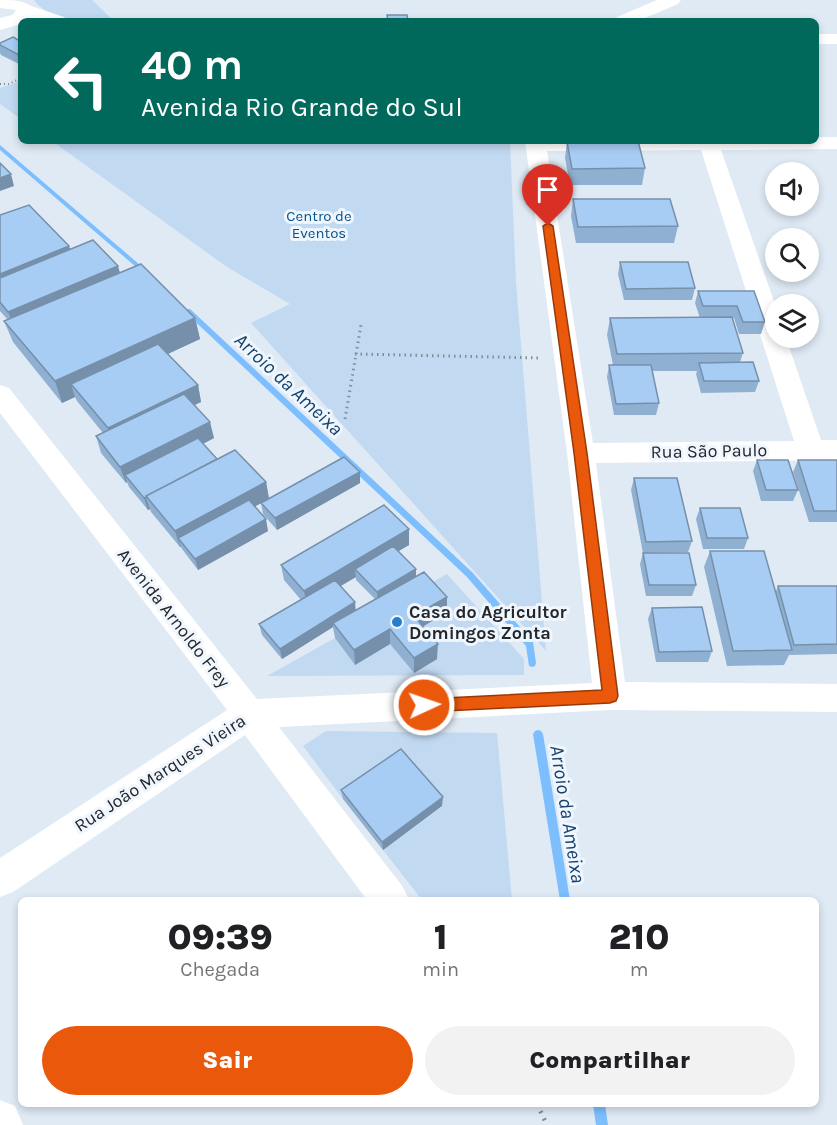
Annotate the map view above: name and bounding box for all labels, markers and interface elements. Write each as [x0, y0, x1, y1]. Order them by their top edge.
text: 40 m [141, 40, 243, 90]
icon: left [42, 42, 120, 120]
text: Avenida Rio Grande do Sul [141, 91, 463, 123]
map controls [765, 162, 819, 348]
button: sound [765, 162, 819, 216]
pin [522, 164, 573, 226]
icon: arrive [531, 173, 564, 206]
park label: Centro de Eventos [286, 207, 352, 242]
button: search [765, 228, 819, 282]
button: layers [765, 294, 819, 348]
water label: Arroio da Ameixa [230, 328, 348, 440]
street label: Rua São Paulo [650, 439, 768, 463]
street label: Avenida Arnoldo Frey [113, 544, 235, 692]
place label: Casa do Agricultor Domingos Zonta [409, 601, 567, 644]
marker: Casa do Agricultor Domingos Zonta [390, 615, 404, 629]
position arrow [392, 673, 456, 737]
street label: Rua João Marques Vieira [70, 709, 250, 837]
water label: Arroio da Ameixa [545, 743, 590, 885]
text: 09:39 [168, 916, 273, 958]
text: 1 [434, 916, 448, 958]
text: 210 [609, 916, 669, 958]
text: Chegada [180, 958, 260, 981]
text: min [422, 958, 459, 981]
text: m [630, 958, 648, 981]
button: Sair [42, 1026, 413, 1095]
button: Compartilhar [425, 1026, 795, 1095]

